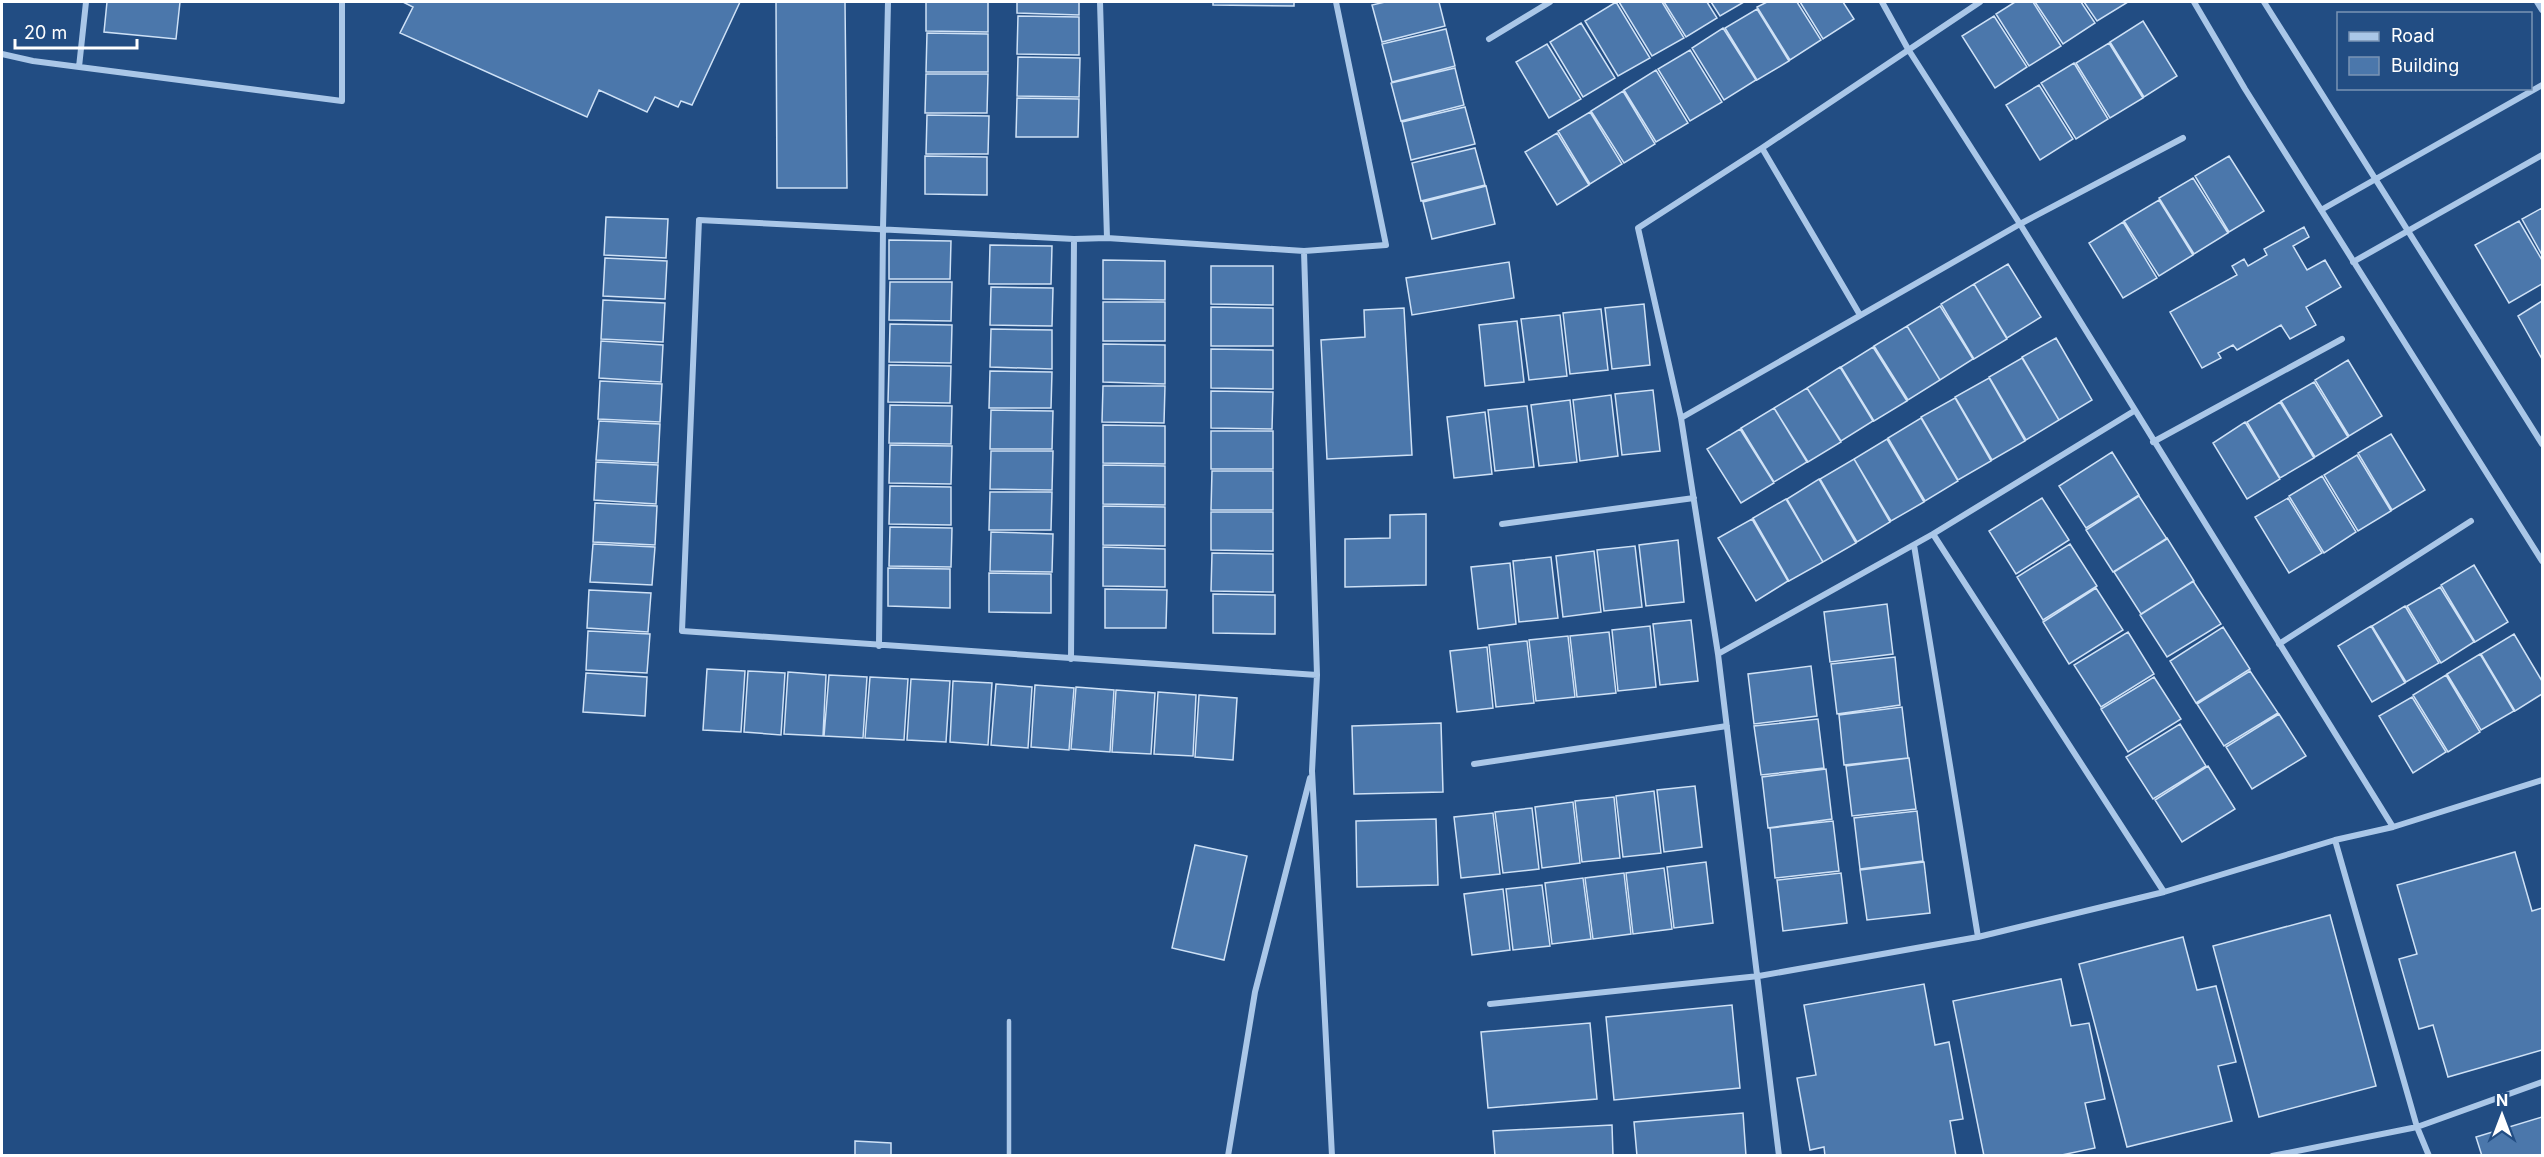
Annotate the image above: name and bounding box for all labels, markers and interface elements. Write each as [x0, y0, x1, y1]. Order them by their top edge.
scale bar [15, 12, 136, 50]
legend [2337, 12, 2532, 90]
text: 20 m [24, 22, 67, 43]
text: Road [2391, 25, 2434, 46]
text: Building [2391, 55, 2459, 76]
north arrow [2472, 1085, 2532, 1145]
text: N [2496, 1090, 2508, 1110]

